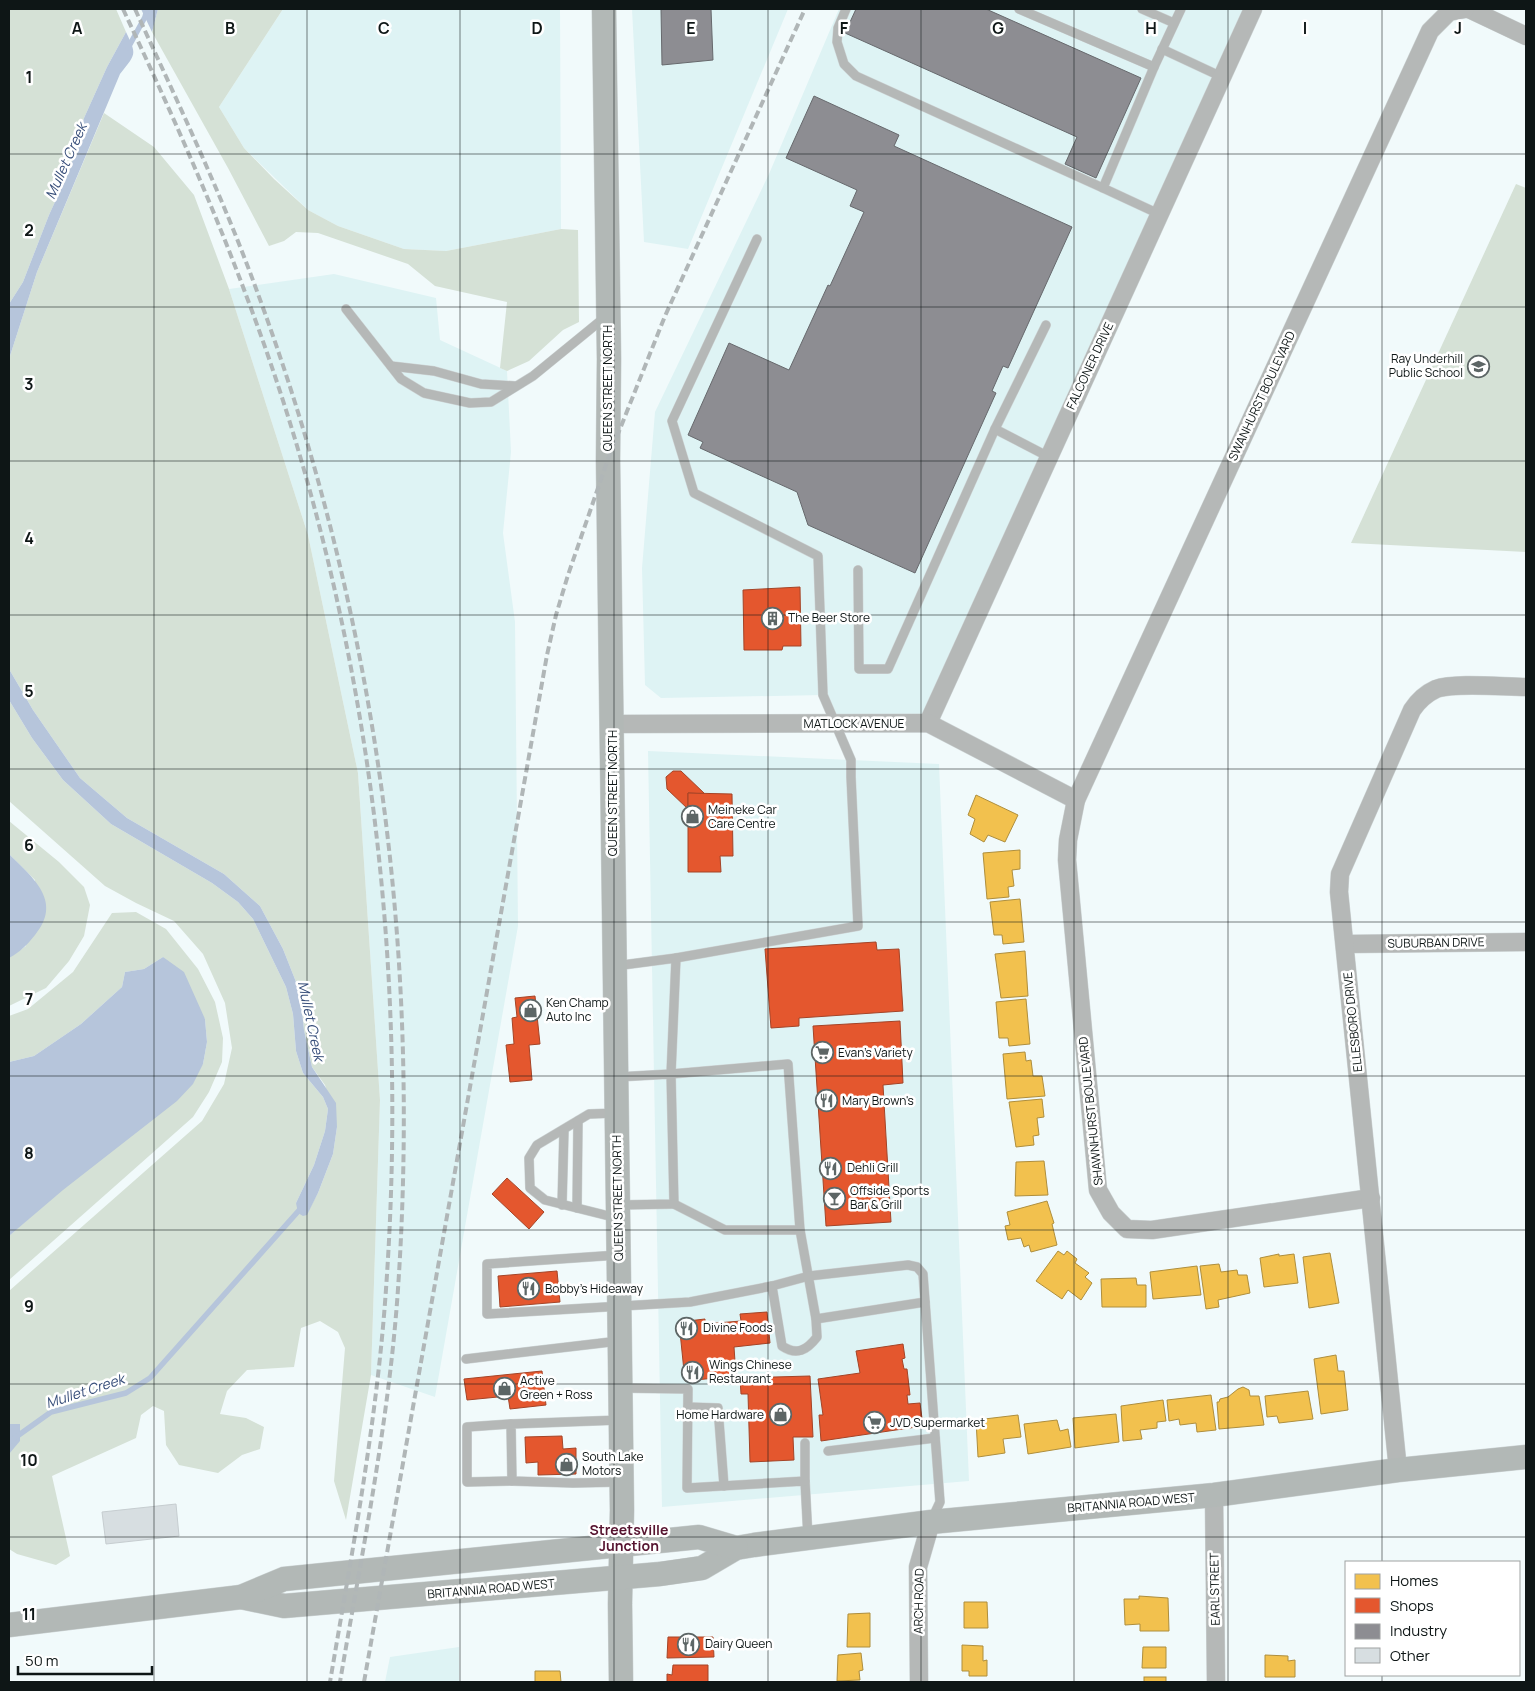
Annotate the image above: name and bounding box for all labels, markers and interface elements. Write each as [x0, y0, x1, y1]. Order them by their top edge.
text: A [72, 17, 83, 39]
text: B [225, 17, 235, 39]
text: C [378, 17, 390, 39]
text: D [531, 17, 543, 39]
text: E [686, 17, 696, 39]
text: F [840, 17, 849, 39]
text: G [992, 17, 1004, 39]
text: H [1145, 17, 1157, 39]
text: I [1303, 17, 1307, 39]
text: J [1454, 17, 1462, 39]
text: 1 [25, 66, 33, 88]
water label: Mullet Creek [40, 118, 92, 202]
text: 2 [24, 219, 34, 241]
street label: FALCONER DRIVE [1062, 319, 1117, 412]
street label: QUEEN STREET NORTH [599, 325, 616, 451]
street label: SWANHURST BOULEVARD [1224, 328, 1299, 463]
place label: Ray Underhill Public School [1389, 350, 1463, 381]
school or university icon: Ray Underhill Public School [1467, 354, 1491, 378]
text: 3 [24, 373, 34, 395]
text: 4 [24, 527, 34, 549]
building icon: The Beer Store [760, 606, 784, 630]
place label: The Beer Store [788, 609, 870, 626]
text: 5 [24, 680, 34, 702]
street label: MATLOCK AVENUE [804, 715, 905, 732]
street label: QUEEN STREET NORTH [604, 730, 621, 856]
place label: Meineke Car Care Centre [708, 801, 778, 832]
shop icon: Meineke Car Care Centre [680, 805, 704, 829]
text: 6 [24, 834, 34, 856]
street label: SUBURBAN DRIVE [1387, 933, 1485, 952]
street label: ELLESBORO DRIVE [1339, 971, 1366, 1073]
water label: Mullet Creek [294, 979, 330, 1065]
text: 7 [25, 988, 33, 1010]
place label: Ken Champ Auto Inc [546, 994, 609, 1025]
shop icon: Ken Champ Auto Inc [518, 998, 542, 1022]
street label: SHAWNHURST BOULEVARD [1074, 1036, 1107, 1186]
supermarket icon: Evan's Variety [810, 1041, 834, 1065]
place label: Evan's Variety [838, 1044, 913, 1061]
restaurant icon: Mary Brown's [814, 1089, 838, 1113]
place label: Mary Brown's [842, 1092, 914, 1109]
street label: QUEEN STREET NORTH [608, 1135, 627, 1261]
text: 8 [24, 1142, 34, 1164]
restaurant icon: Dehli Grill [819, 1156, 843, 1180]
place label: Dehli Grill [847, 1159, 898, 1176]
place label: Offside Sports Bar & Grill [850, 1182, 929, 1213]
bar icon: Offside Sports Bar & Grill [822, 1186, 846, 1210]
restaurant icon: Bobby's Hideaway [517, 1277, 541, 1301]
place label: Bobby's Hideaway [545, 1280, 644, 1297]
text: 9 [24, 1295, 34, 1317]
restaurant icon: Divine Foods [675, 1316, 699, 1340]
place label: Divine Foods [703, 1319, 773, 1336]
place label: Wings Chinese Restaurant [709, 1356, 792, 1387]
restaurant icon: Wings Chinese Restaurant [681, 1360, 705, 1384]
water label: Mullet Creek [43, 1368, 128, 1412]
place label: Active Green + Ross [520, 1372, 593, 1403]
shop icon: Active Green + Ross [492, 1376, 516, 1400]
shop icon: Home Hardware [768, 1403, 792, 1427]
place label: Home Hardware [676, 1406, 764, 1423]
supermarket icon: JVD Supermarket [862, 1411, 886, 1435]
place label: JVD Supermarket [890, 1414, 985, 1431]
place label: South Lake Motors [582, 1448, 644, 1479]
text: 10 [20, 1449, 38, 1471]
shop icon: South Lake Motors [554, 1452, 578, 1476]
street label: BRITANNIA ROAD WEST [1067, 1488, 1196, 1517]
district label: Streetsville Junction [590, 1520, 668, 1555]
street label: EARL STREET [1205, 1552, 1224, 1626]
legend [1345, 1561, 1520, 1676]
street label: ARCH ROAD [909, 1568, 928, 1634]
text: Homes [1390, 1570, 1439, 1591]
street label: BRITANNIA ROAD WEST [427, 1574, 556, 1603]
text: Shops [1390, 1595, 1434, 1616]
text: 11 [22, 1603, 36, 1625]
text: Industry [1390, 1620, 1447, 1641]
restaurant icon: Dairy Queen [677, 1632, 701, 1656]
place label: Dairy Queen [705, 1635, 772, 1652]
scale bar [18, 1644, 151, 1676]
text: Other [1390, 1645, 1431, 1666]
text: 50 m [25, 1650, 59, 1671]

